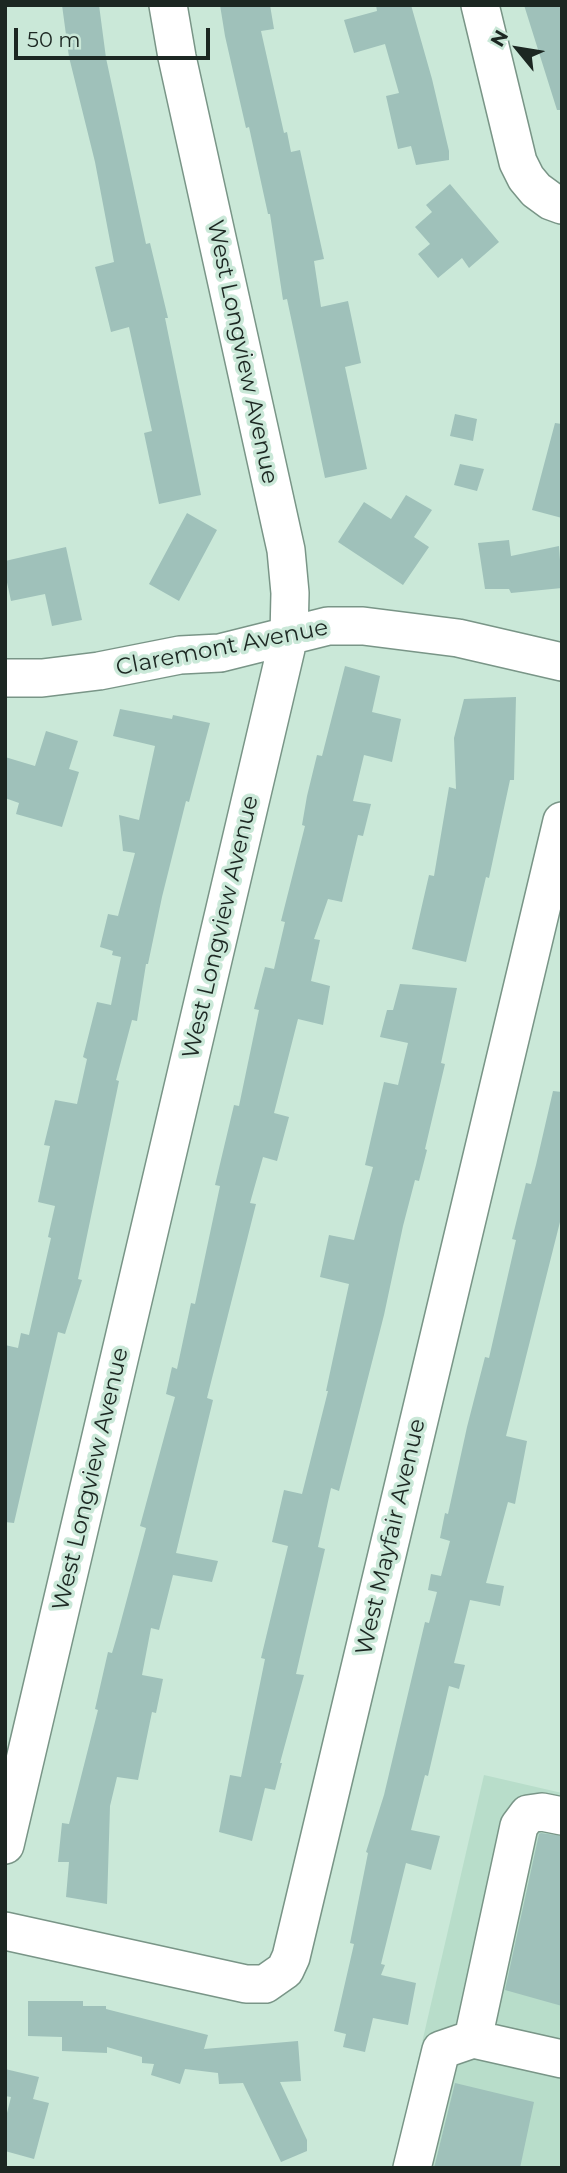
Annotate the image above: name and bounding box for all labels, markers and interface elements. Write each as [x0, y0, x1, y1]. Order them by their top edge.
scale bar [18, 14, 214, 58]
north arrow [483, 14, 553, 84]
text: N [486, 26, 513, 51]
text: 50 m [27, 27, 81, 52]
street label: West Longview Avenue [201, 217, 283, 487]
street label: Claremont Avenue [114, 614, 330, 682]
street label: West Longview Avenue [177, 793, 265, 1061]
street label: West Longview Avenue [47, 1345, 135, 1613]
street label: West Mayfair Avenue [350, 1416, 432, 1658]

